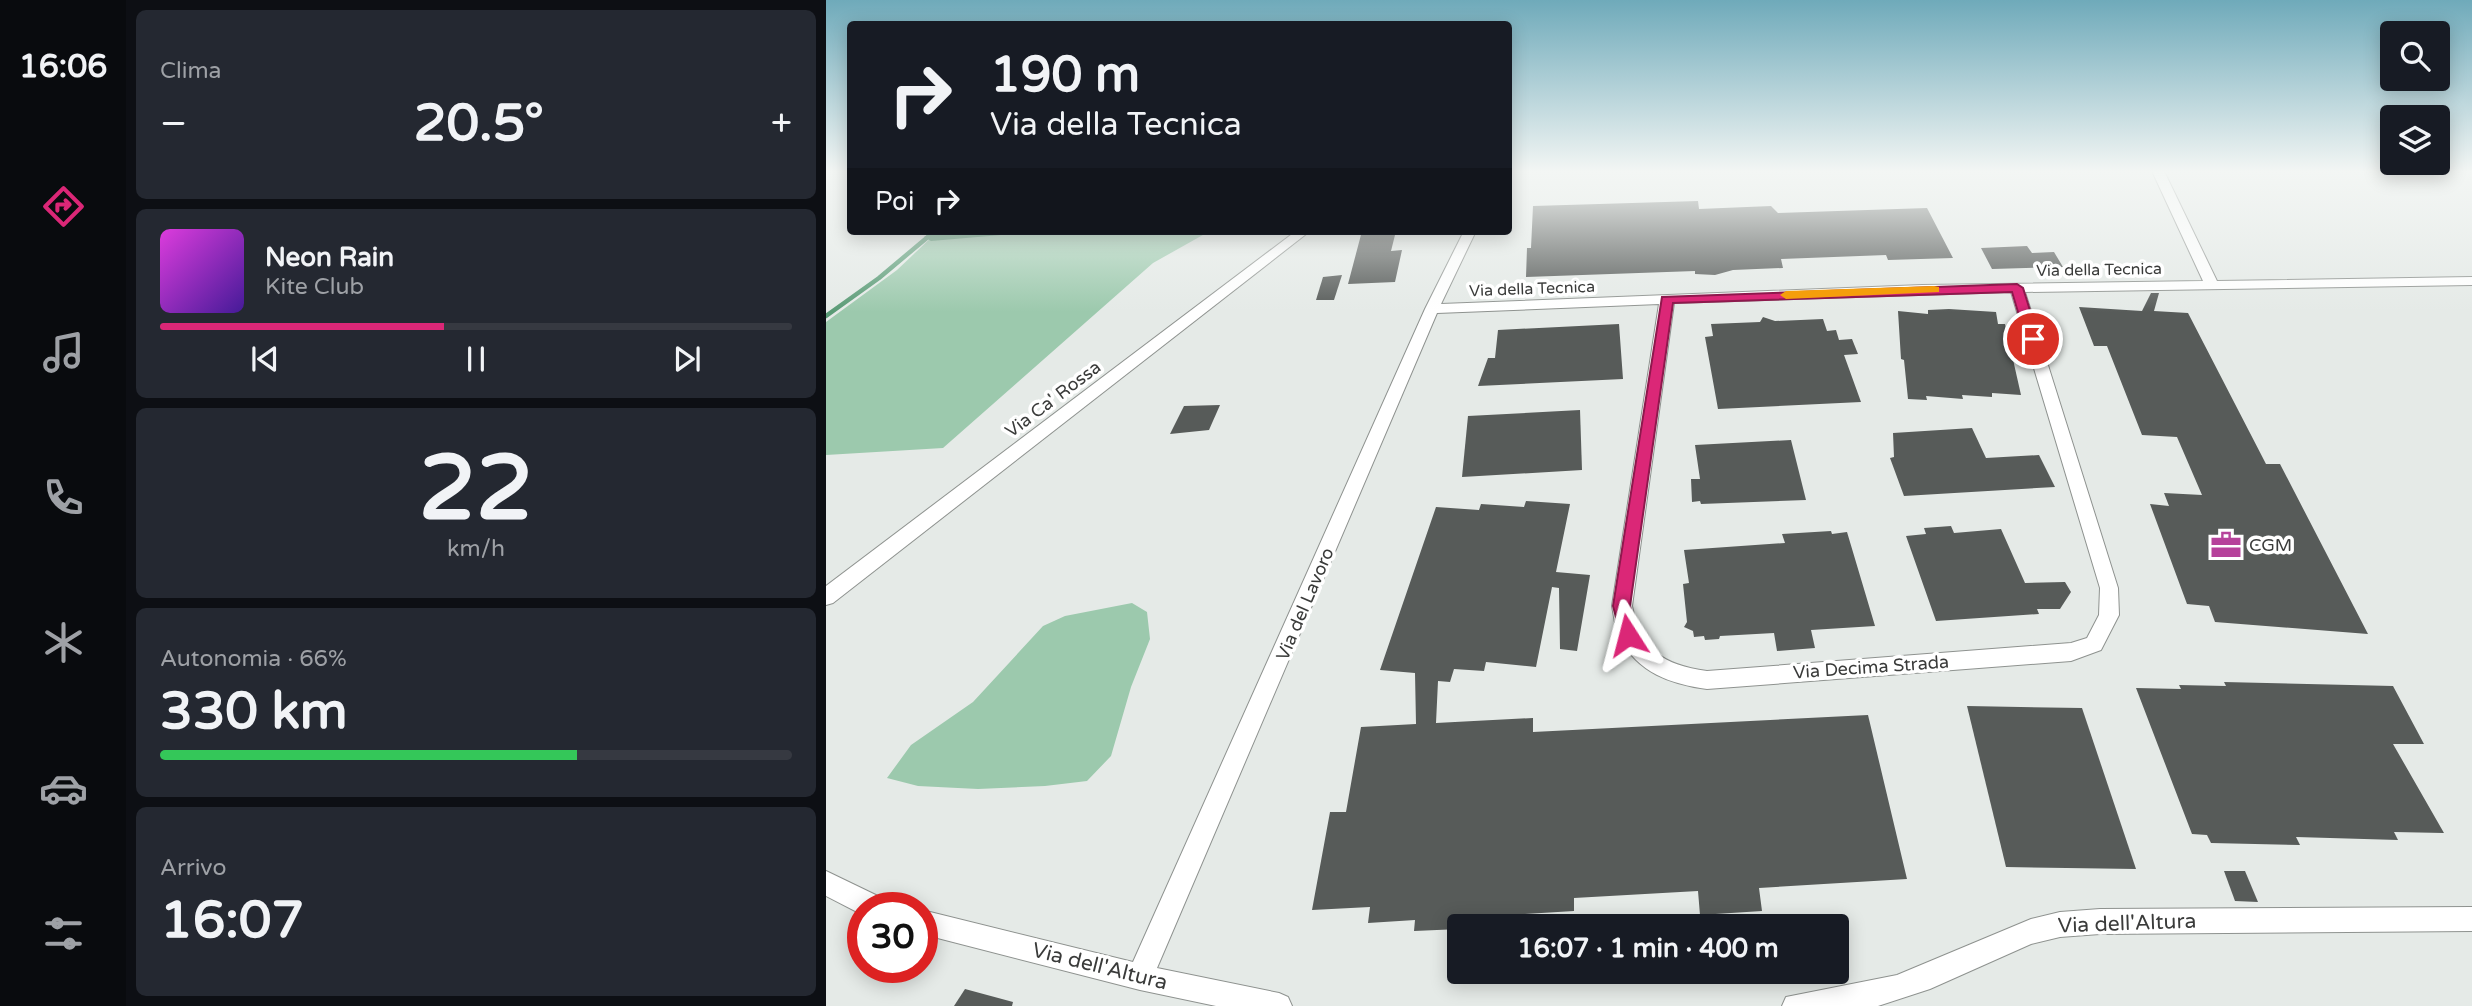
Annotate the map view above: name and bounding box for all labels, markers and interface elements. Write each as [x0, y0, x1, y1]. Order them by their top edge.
map controls [2380, 21, 2450, 175]
button: search [2380, 21, 2450, 91]
text: 190 m [990, 46, 1140, 105]
text: 16:06 [19, 48, 107, 86]
icon: right [875, 49, 966, 140]
text: Clima [160, 57, 221, 85]
text: 20.5° [414, 92, 544, 155]
text: − [160, 101, 187, 147]
text: + [771, 101, 792, 147]
button: layers [2380, 105, 2450, 175]
text: Via della Tecnica [990, 106, 1242, 144]
icon: directions [39, 182, 88, 231]
icon: right [928, 182, 966, 220]
text: Poi [875, 186, 914, 217]
text: Neon Rain [265, 242, 394, 273]
street label: Via della Tecnica [2036, 259, 2162, 281]
text: Kite Club [265, 273, 364, 301]
street label: Via della Tecnica [1469, 277, 1595, 301]
pin [2003, 309, 2063, 369]
icon: arrive [2014, 320, 2052, 358]
icon: music [39, 328, 88, 377]
icon: previous [246, 340, 284, 378]
icon: pause [457, 340, 495, 378]
icon: next [668, 340, 706, 378]
street label: Via Ca' Rossa [1001, 356, 1105, 442]
text: 22 [419, 434, 533, 544]
icon: phone [39, 473, 88, 522]
office icon: CGM [2209, 528, 2243, 562]
place label: CGM [2249, 534, 2292, 556]
text: km/h [447, 535, 505, 563]
street label: Via del Lavoro [1271, 544, 1339, 664]
position arrow [1591, 598, 1665, 672]
icon: climate [39, 618, 88, 667]
text: Autonomia · 66% [160, 645, 347, 673]
street label: Via Decima Strada [1792, 651, 1950, 683]
text: 330 km [160, 680, 348, 743]
icon: car [39, 764, 88, 813]
text: Arrivo [160, 854, 226, 882]
text: 16:07 [160, 889, 304, 952]
speed limit sign: 30 [847, 892, 938, 983]
icon: filters [39, 909, 88, 958]
street label: Via dell'Altura [2057, 909, 2197, 938]
text: 16:07 · 1 min · 400 m [1517, 933, 1779, 964]
street label: Via dell'Altura [1030, 938, 1170, 995]

